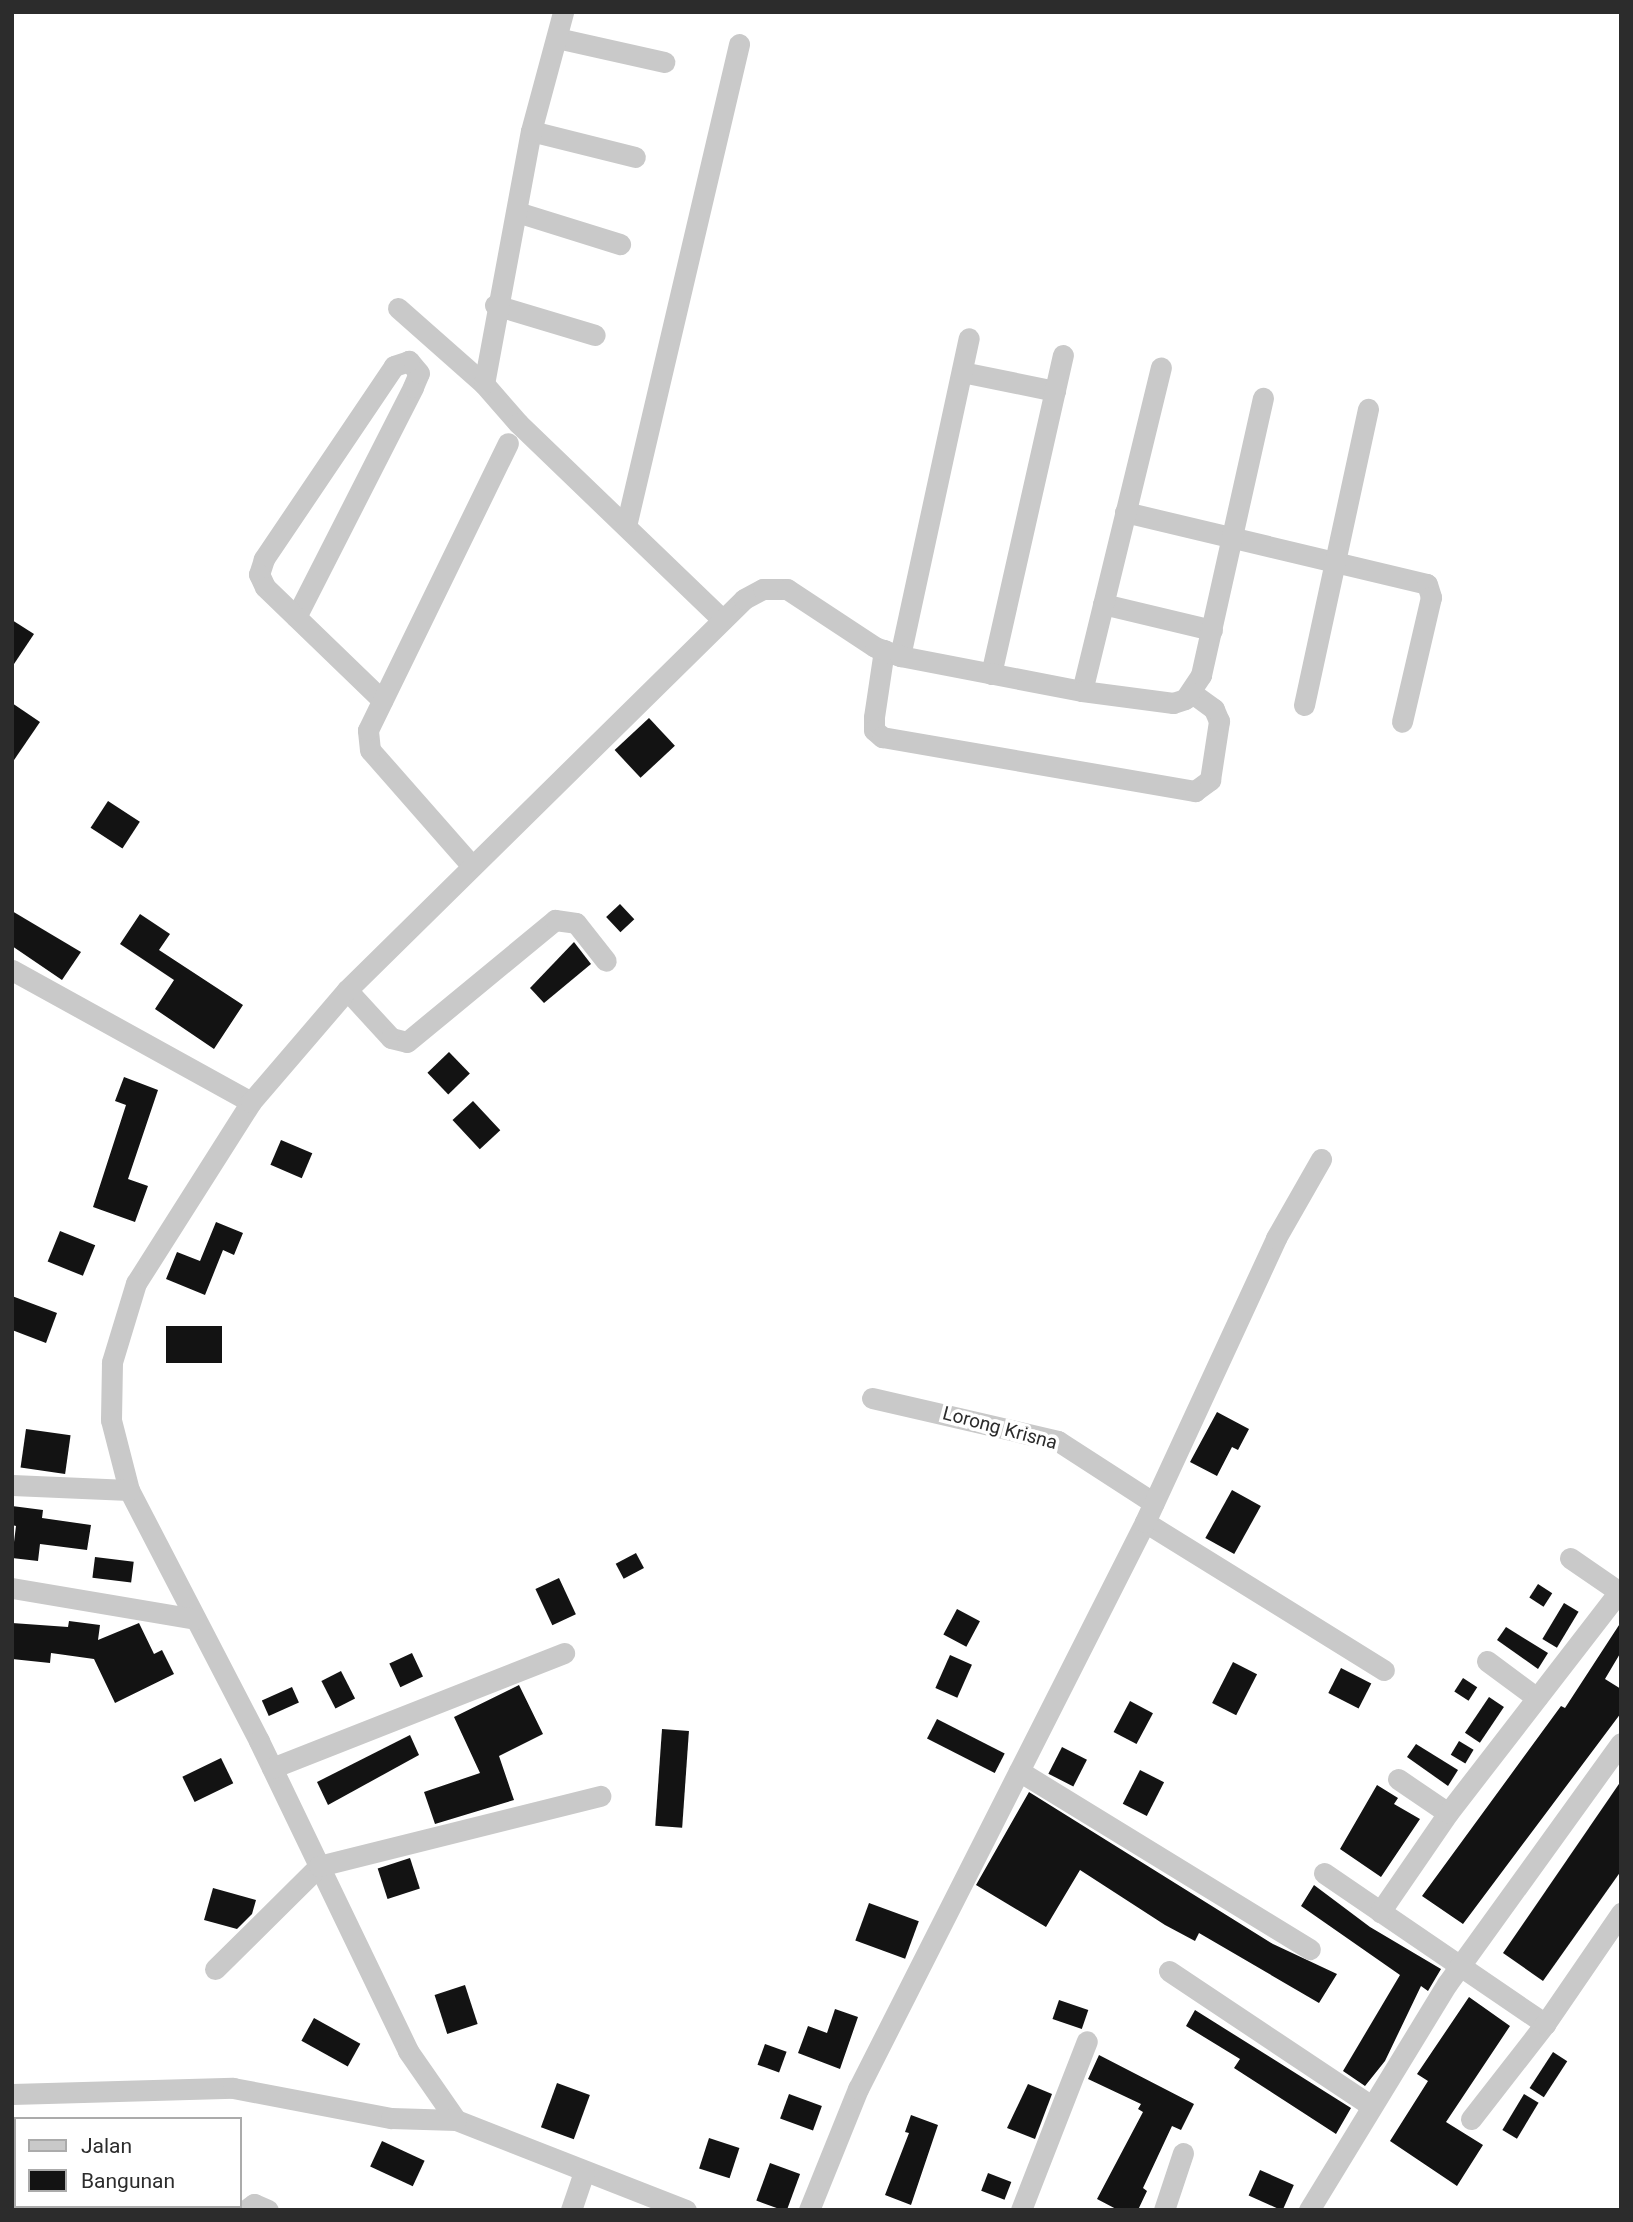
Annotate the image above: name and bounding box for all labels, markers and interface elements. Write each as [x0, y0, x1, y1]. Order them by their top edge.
street label: Lorong Krisna [940, 1402, 1060, 1454]
legend [14, 2117, 242, 2208]
text: Jalan [81, 2134, 132, 2158]
text: Bangunan [81, 2169, 175, 2193]

